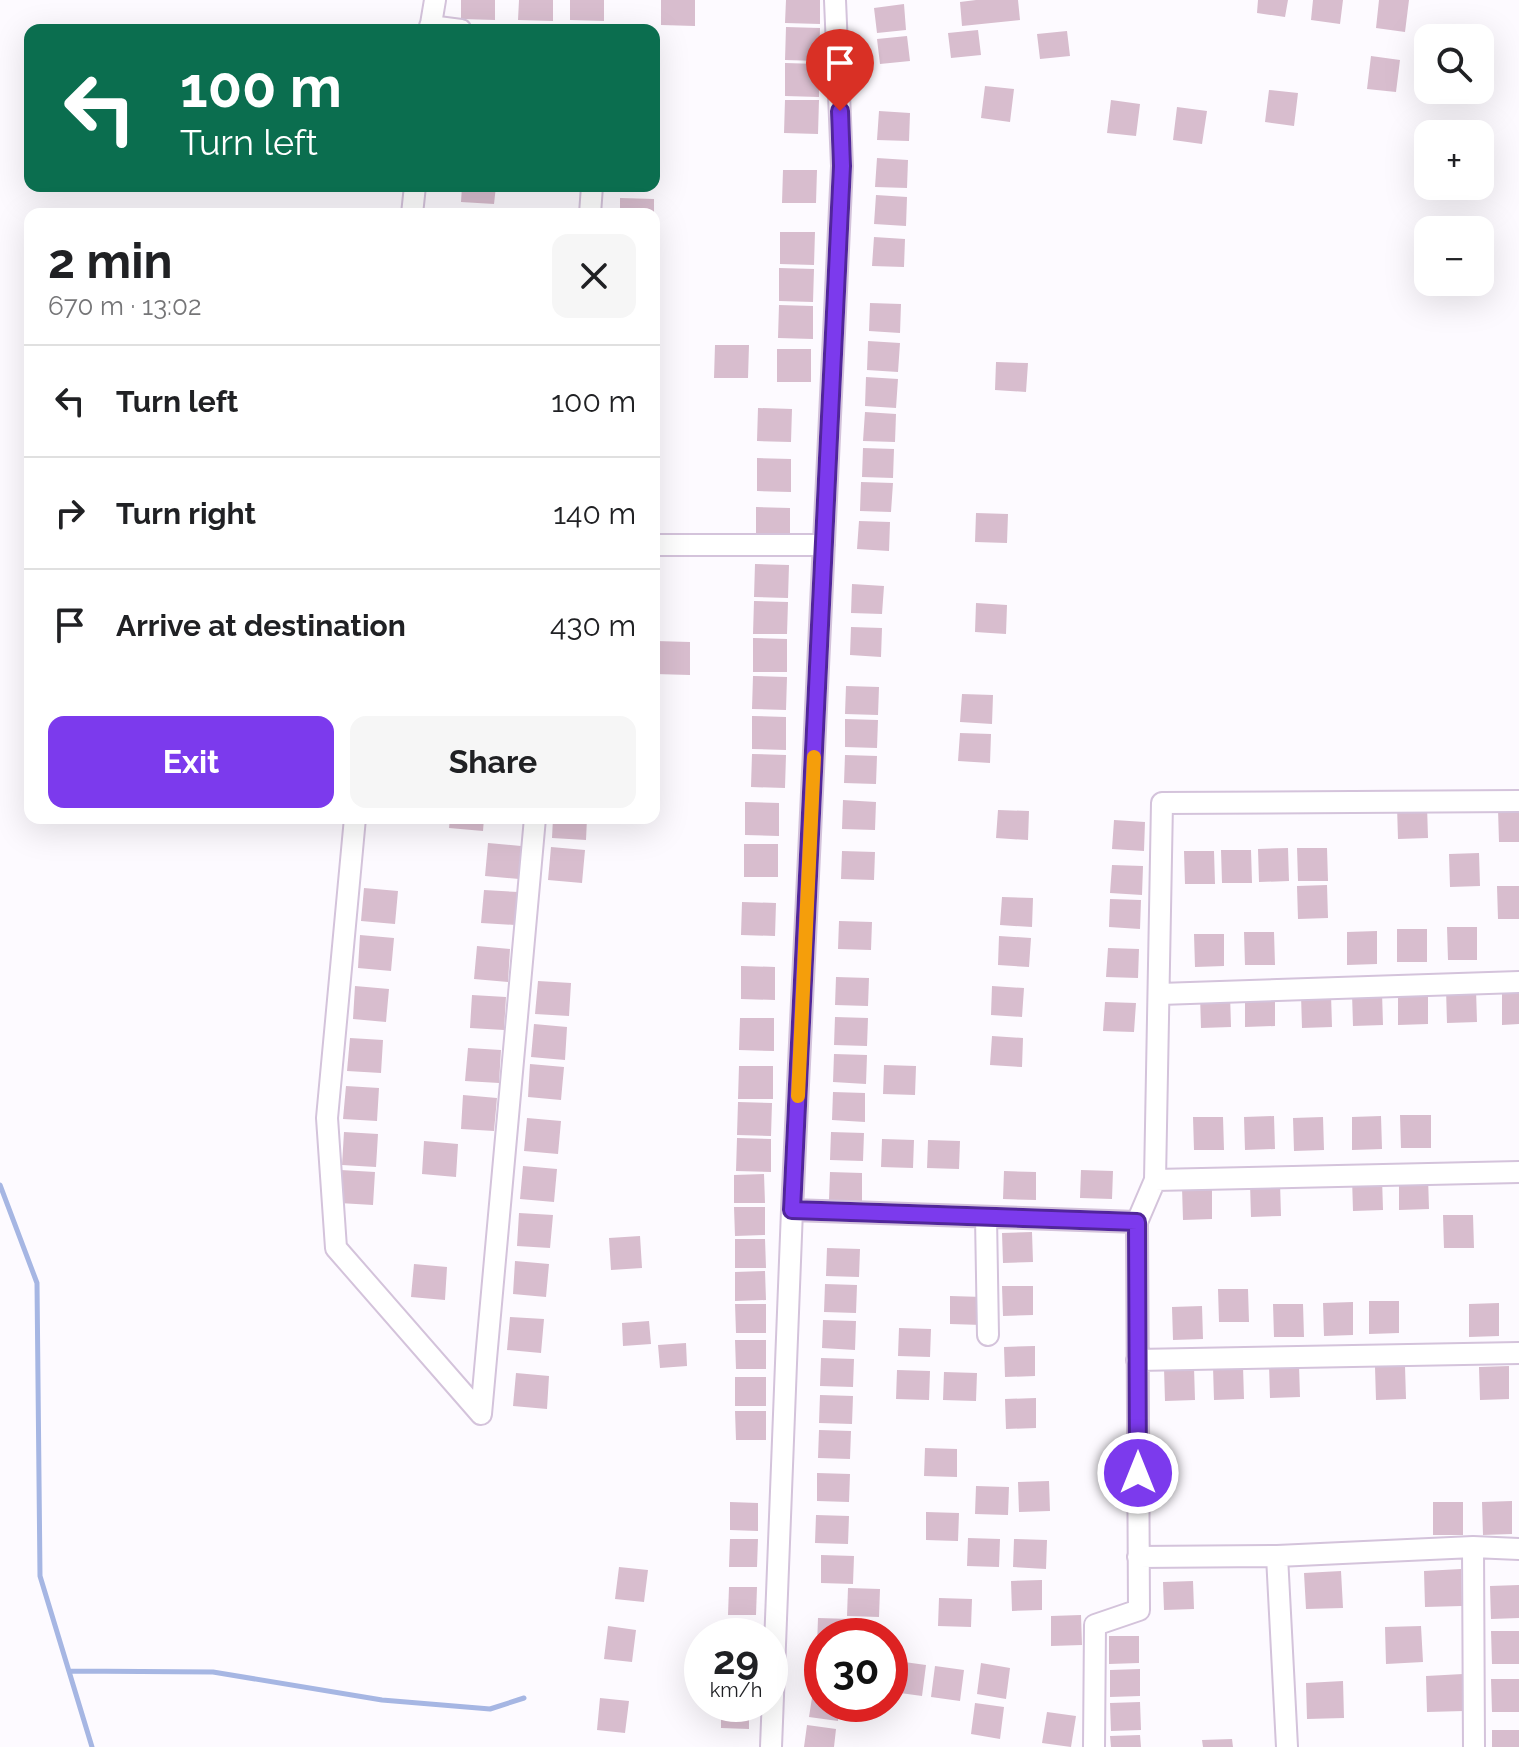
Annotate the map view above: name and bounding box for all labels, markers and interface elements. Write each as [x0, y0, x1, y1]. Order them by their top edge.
map controls [1414, 24, 1494, 296]
button: search [1414, 24, 1494, 104]
pin [806, 29, 874, 111]
icon: arrive [818, 41, 862, 85]
text: 100 m [180, 54, 342, 120]
icon: left [48, 56, 152, 160]
button: + [1414, 120, 1494, 200]
text: Turn left [180, 121, 318, 163]
button: − [1414, 216, 1494, 296]
text: 2 min [48, 233, 173, 289]
button: close [552, 234, 636, 318]
text: 670 m · 13:02 [48, 291, 201, 321]
icon: left [48, 379, 92, 423]
text: Turn left [116, 384, 238, 419]
text: 100 m [551, 384, 636, 419]
icon: right [48, 491, 92, 535]
text: Turn right [116, 496, 256, 531]
text: 140 m [553, 496, 636, 531]
icon: arrive [48, 603, 92, 647]
text: Arrive at destination [116, 608, 406, 643]
text: 430 m [550, 608, 636, 643]
button: Exit [48, 716, 334, 808]
button: Share [350, 716, 636, 808]
position arrow [1096, 1431, 1180, 1515]
speed limit sign: 30 [804, 1618, 908, 1722]
text: 29 [713, 1636, 759, 1683]
text: km/h [710, 1678, 762, 1702]

